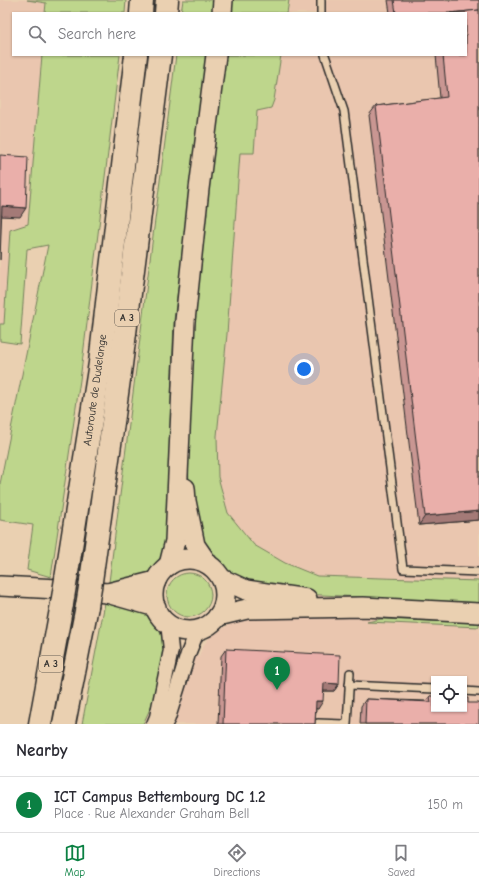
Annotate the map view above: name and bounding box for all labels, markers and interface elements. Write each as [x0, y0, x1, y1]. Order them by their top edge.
search box [12, 12, 467, 56]
icon: search [26, 23, 48, 45]
text: Search here [58, 25, 136, 43]
road number: A 3 [115, 310, 139, 326]
street label: Autoroute de Dudelange [81, 333, 109, 447]
your location [294, 359, 314, 379]
road number: A 3 [39, 656, 63, 672]
pin: 1 [264, 657, 290, 690]
map controls [431, 676, 467, 712]
button: locate [431, 676, 467, 712]
text: Nearby [16, 741, 67, 760]
text: ICT Campus Bettembourg DC 1.2 [54, 788, 265, 806]
text: 1 [26, 797, 32, 812]
text: 150 m [428, 797, 463, 812]
text: Place · Rue Alexander Graham Bell [54, 806, 249, 821]
tab: Map [64, 842, 86, 879]
tab: Directions [214, 842, 260, 879]
tab: Saved [388, 842, 415, 879]

